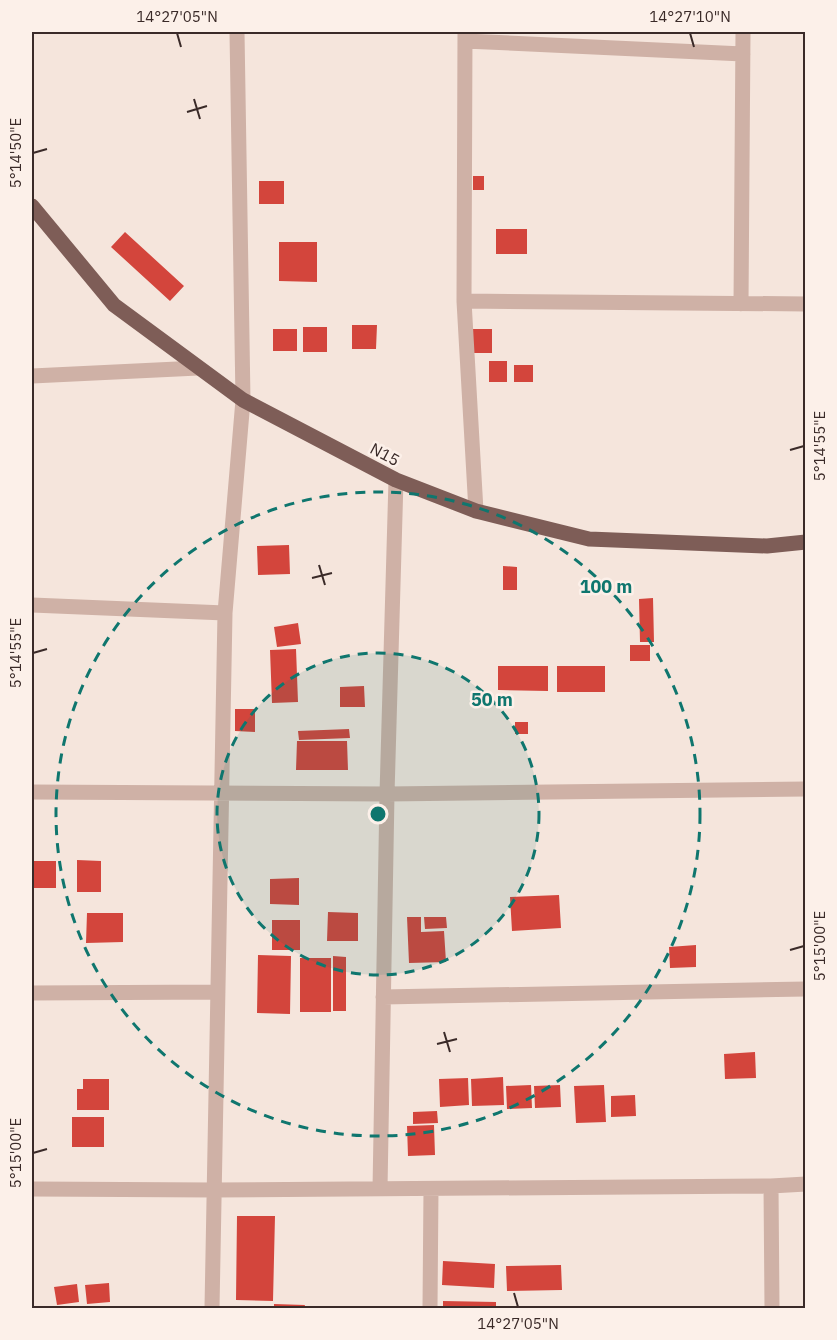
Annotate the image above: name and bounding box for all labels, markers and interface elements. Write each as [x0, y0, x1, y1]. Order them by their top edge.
text: 14°27'05"N [136, 7, 218, 26]
text: 14°27'10"N [649, 7, 731, 26]
text: 5°14'50"E [6, 118, 25, 188]
text: 5°14'55"E [810, 411, 829, 481]
street label: N15 [367, 438, 403, 470]
text: 100 m [580, 575, 632, 598]
text: 5°14'55"E [6, 618, 25, 688]
text: 50 m [471, 688, 513, 711]
centre of rings [368, 804, 388, 824]
text: 5°15'00"E [810, 911, 829, 981]
text: 5°15'00"E [6, 1118, 25, 1188]
text: 14°27'05"N [477, 1314, 559, 1333]

